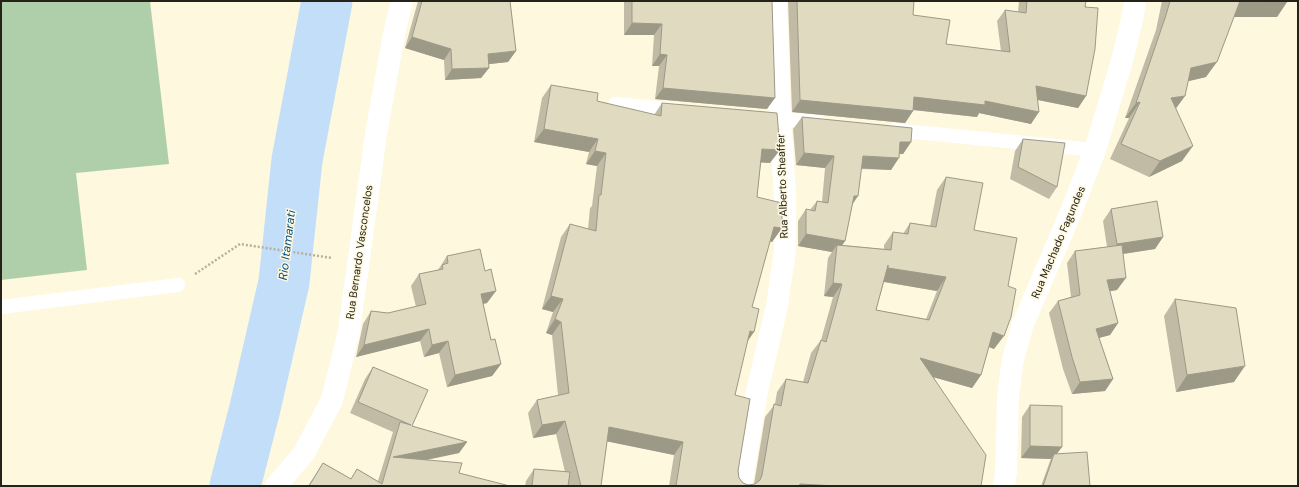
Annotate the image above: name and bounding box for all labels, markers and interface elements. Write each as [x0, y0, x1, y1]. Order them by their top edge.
street label: Rua Alberto Sheaffer [773, 133, 791, 239]
street label: Rua Bernardo Vasconcelos [343, 184, 375, 320]
street label: Rua Machado Fagundes [1028, 184, 1088, 300]
water label: Rio Itamarati [275, 208, 299, 281]

